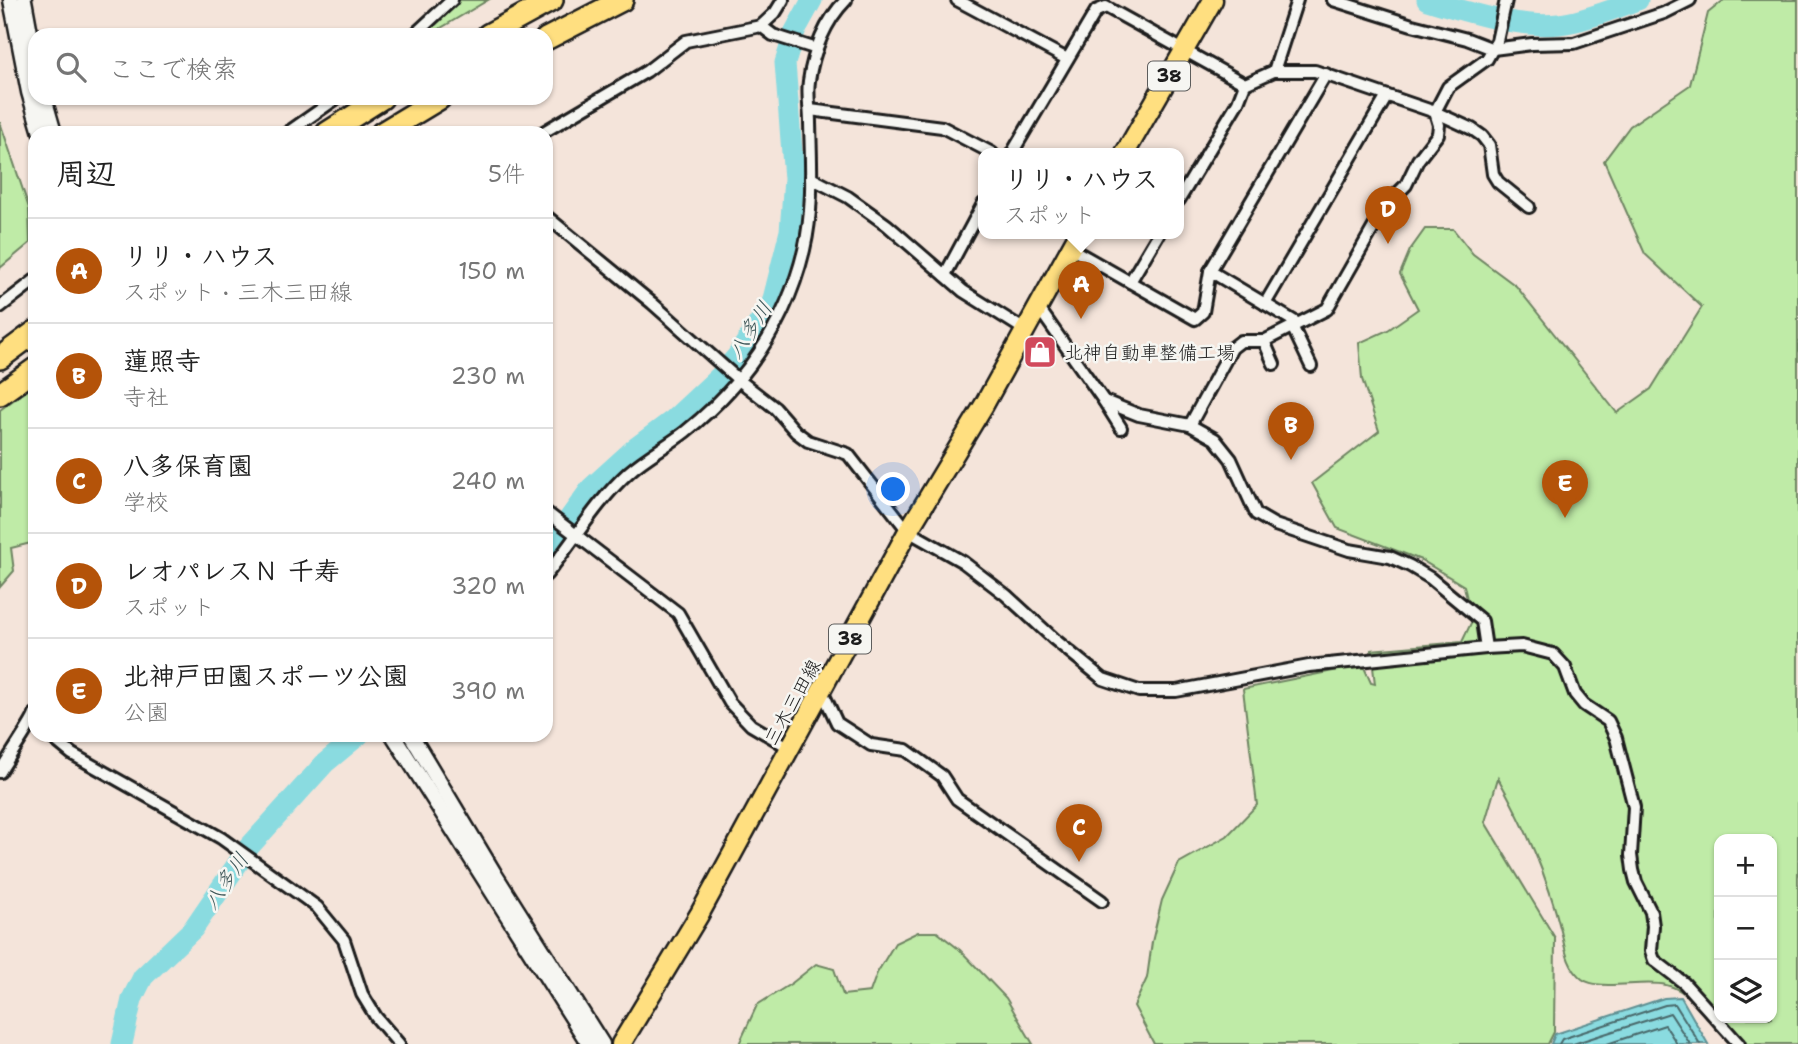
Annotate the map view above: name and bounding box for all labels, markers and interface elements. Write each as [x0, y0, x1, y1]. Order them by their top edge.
search box [28, 28, 553, 105]
icon: search [52, 48, 90, 86]
text: ここで検索 [108, 51, 238, 86]
road number: 38 [1148, 62, 1190, 90]
popup [978, 148, 1184, 239]
text: 周辺 [56, 153, 116, 194]
text: 5件 [488, 159, 525, 189]
text: リリ・ハウス [1004, 161, 1158, 196]
pin: D [1365, 186, 1411, 244]
text: スポット [1004, 200, 1096, 230]
text: リリ・ハウス [123, 238, 277, 273]
text: A [70, 256, 88, 286]
text: 150 m [458, 256, 525, 286]
pin: A [1058, 261, 1104, 319]
text: スポット · 三木三田線 [123, 277, 352, 307]
water label: 八多川 [721, 296, 779, 364]
shop icon: 北神自動車整備工場 [1021, 333, 1059, 371]
place label: 北神自動車整備工場 [1064, 340, 1235, 365]
text: 蓮照寺 [123, 343, 201, 378]
text: B [72, 361, 86, 391]
text: 230 m [451, 361, 525, 391]
text: 寺社 [123, 382, 169, 412]
pin: B [1268, 402, 1314, 460]
text: 八多保育園 [123, 448, 253, 483]
pin: E [1542, 460, 1588, 518]
text: C [72, 466, 86, 496]
text: 240 m [451, 466, 525, 496]
your location [876, 472, 910, 506]
text: 学校 [123, 487, 169, 517]
text: レオパレスＮ 千寿 [123, 553, 340, 588]
text: D [71, 571, 87, 601]
text: 320 m [451, 571, 525, 601]
text: スポット [123, 592, 215, 622]
road number: 38 [829, 624, 871, 654]
street label: 三木三田線 [758, 655, 826, 750]
text: 北神戸田園スポーツ公園 [123, 658, 408, 693]
text: E [71, 676, 87, 706]
text: 390 m [451, 676, 525, 706]
text: 公園 [123, 697, 169, 727]
pin: C [1056, 804, 1102, 862]
map controls [1714, 834, 1777, 1023]
button: + [1714, 834, 1777, 897]
water label: 八多川 [197, 847, 255, 915]
button: − [1714, 897, 1777, 960]
button: layers [1714, 960, 1777, 1023]

